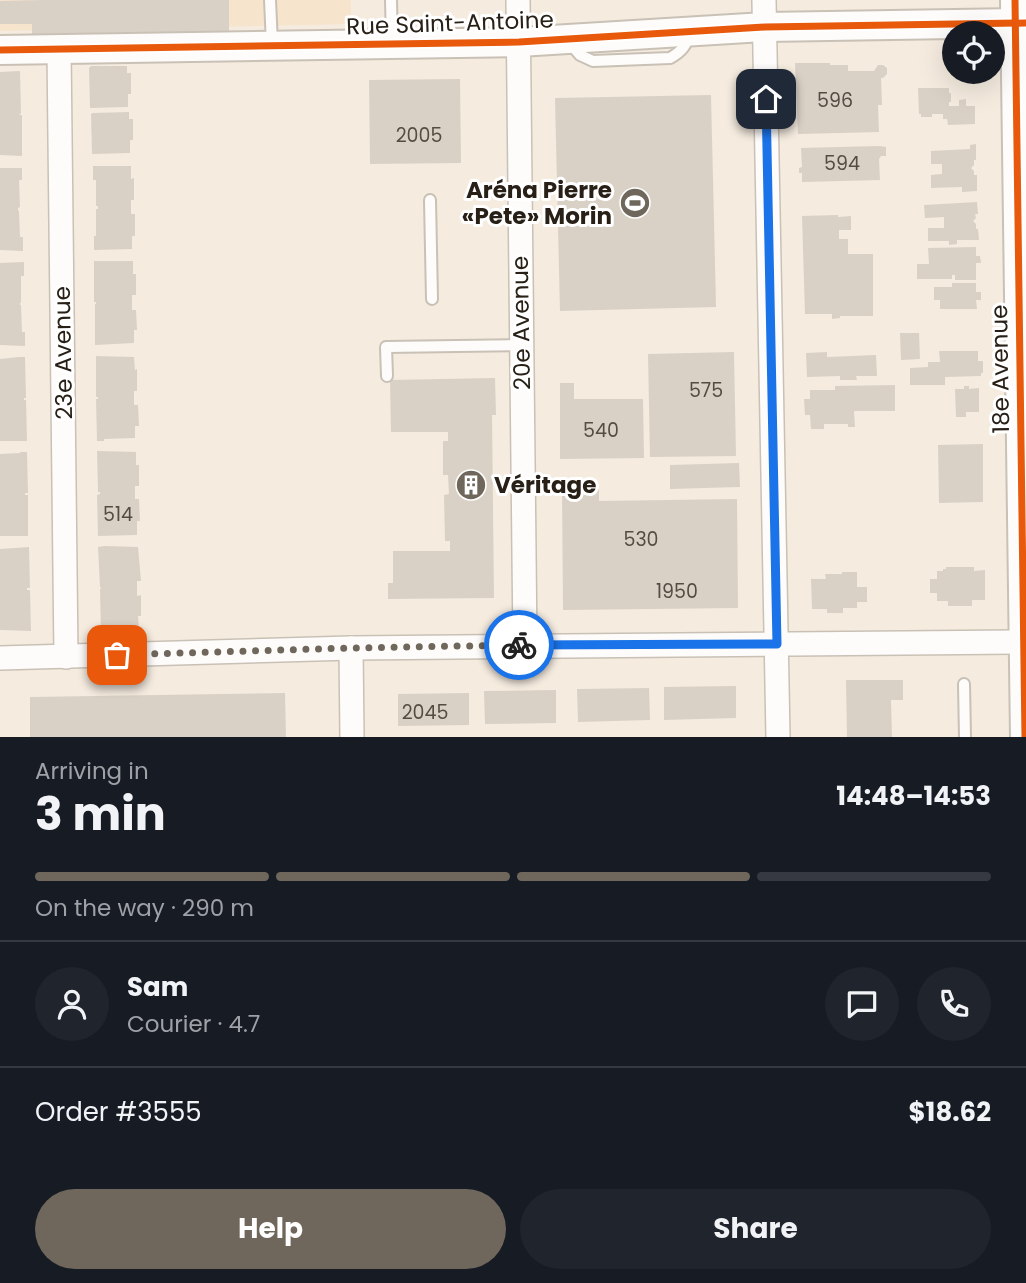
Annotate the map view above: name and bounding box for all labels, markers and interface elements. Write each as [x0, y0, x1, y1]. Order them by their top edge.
street label: Rue Saint-Antoine [346, 3, 554, 43]
map controls [942, 21, 1005, 84]
button: locate [942, 21, 1005, 84]
pin [736, 69, 796, 129]
icon: home [747, 80, 785, 118]
house number: 596 [817, 87, 853, 114]
house number: 2005 [396, 122, 442, 149]
house number: 594 [824, 150, 860, 177]
place label: Aréna Pierre «Pete» Morin [462, 174, 612, 232]
sports icon: Aréna Pierre «Pete» Morin [618, 186, 652, 220]
street label: 20e Avenue [504, 256, 538, 390]
street label: 23e Avenue [46, 286, 80, 420]
street label: 18e Avenue [983, 304, 1017, 434]
house number: 575 [689, 377, 723, 404]
house number: 540 [583, 417, 619, 444]
building icon: Véritage [454, 468, 488, 502]
place label: Véritage [494, 469, 596, 501]
house number: 514 [103, 501, 133, 528]
house number: 530 [623, 526, 659, 553]
house number: 1950 [656, 578, 698, 605]
courier [484, 610, 554, 680]
pin [87, 625, 147, 685]
icon: bike [500, 626, 538, 664]
icon: bag [98, 636, 136, 674]
house number: 2045 [402, 699, 448, 726]
text: Arriving in [35, 755, 149, 787]
text: 14:48–14:53 [836, 778, 991, 814]
text: 3 min [35, 782, 166, 846]
text: On the way · 290 m [35, 892, 254, 924]
button: person [35, 967, 109, 1041]
button: chat [825, 967, 899, 1041]
button: phone [917, 967, 991, 1041]
text: Sam [127, 969, 188, 1005]
text: Courier · 4.7 [127, 1008, 260, 1040]
text: Order #3555 [35, 1094, 202, 1130]
text: $18.62 [909, 1094, 991, 1130]
button: Help [35, 1189, 506, 1269]
button: Share [520, 1189, 991, 1269]

